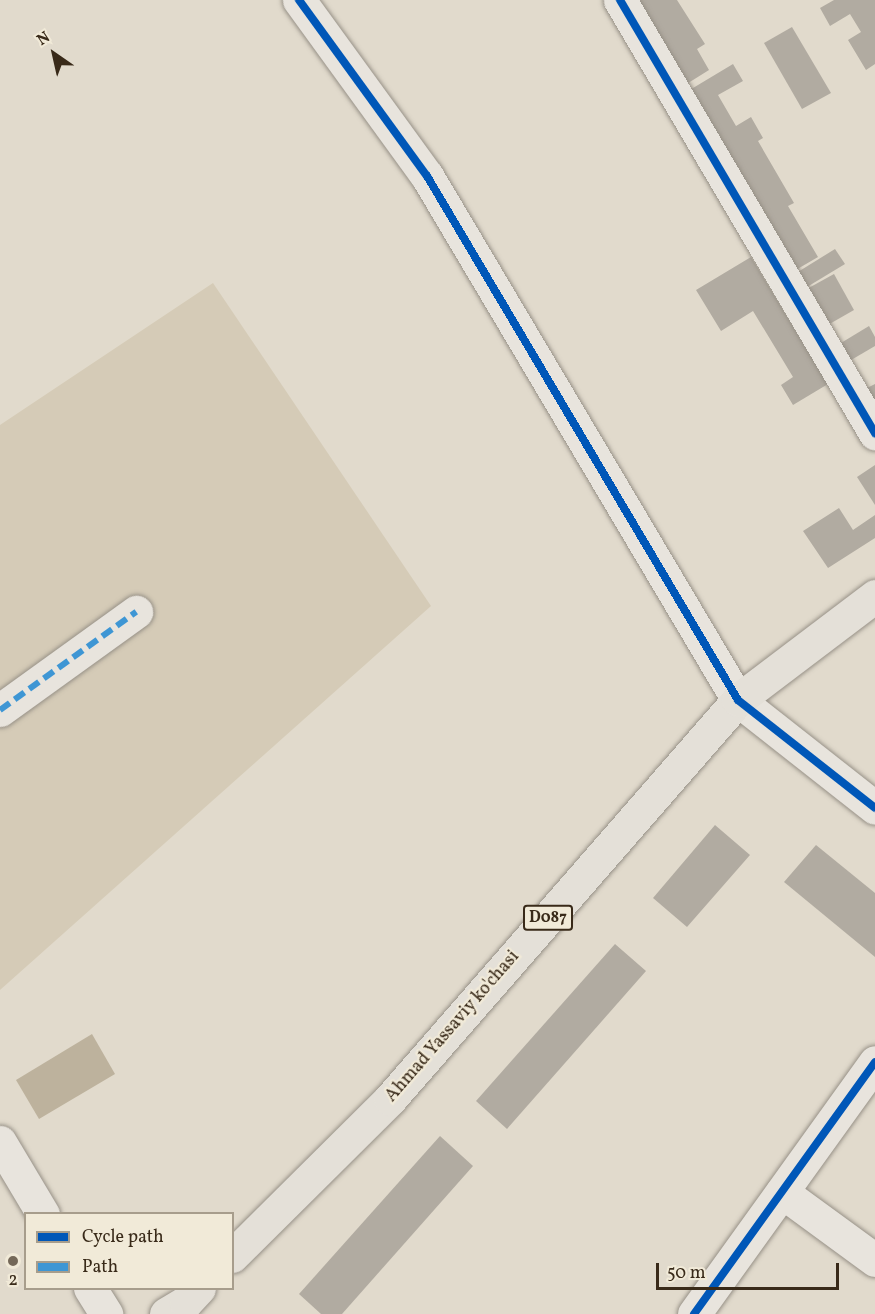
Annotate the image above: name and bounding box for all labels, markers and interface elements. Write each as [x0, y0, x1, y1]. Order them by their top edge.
north arrow [24, 24, 84, 84]
text: N [33, 27, 55, 51]
road number: D087 [522, 905, 574, 931]
street label: Ahmad Yassaviy ko'chasi [381, 946, 525, 1108]
legend [24, 1212, 234, 1290]
text: Cycle path [82, 1225, 164, 1250]
scale bar [659, 1251, 842, 1289]
marker: 2 [6, 1254, 20, 1268]
text: Path [82, 1255, 118, 1280]
text: 50 m [667, 1261, 706, 1286]
place label: 2 [8, 1270, 18, 1292]

